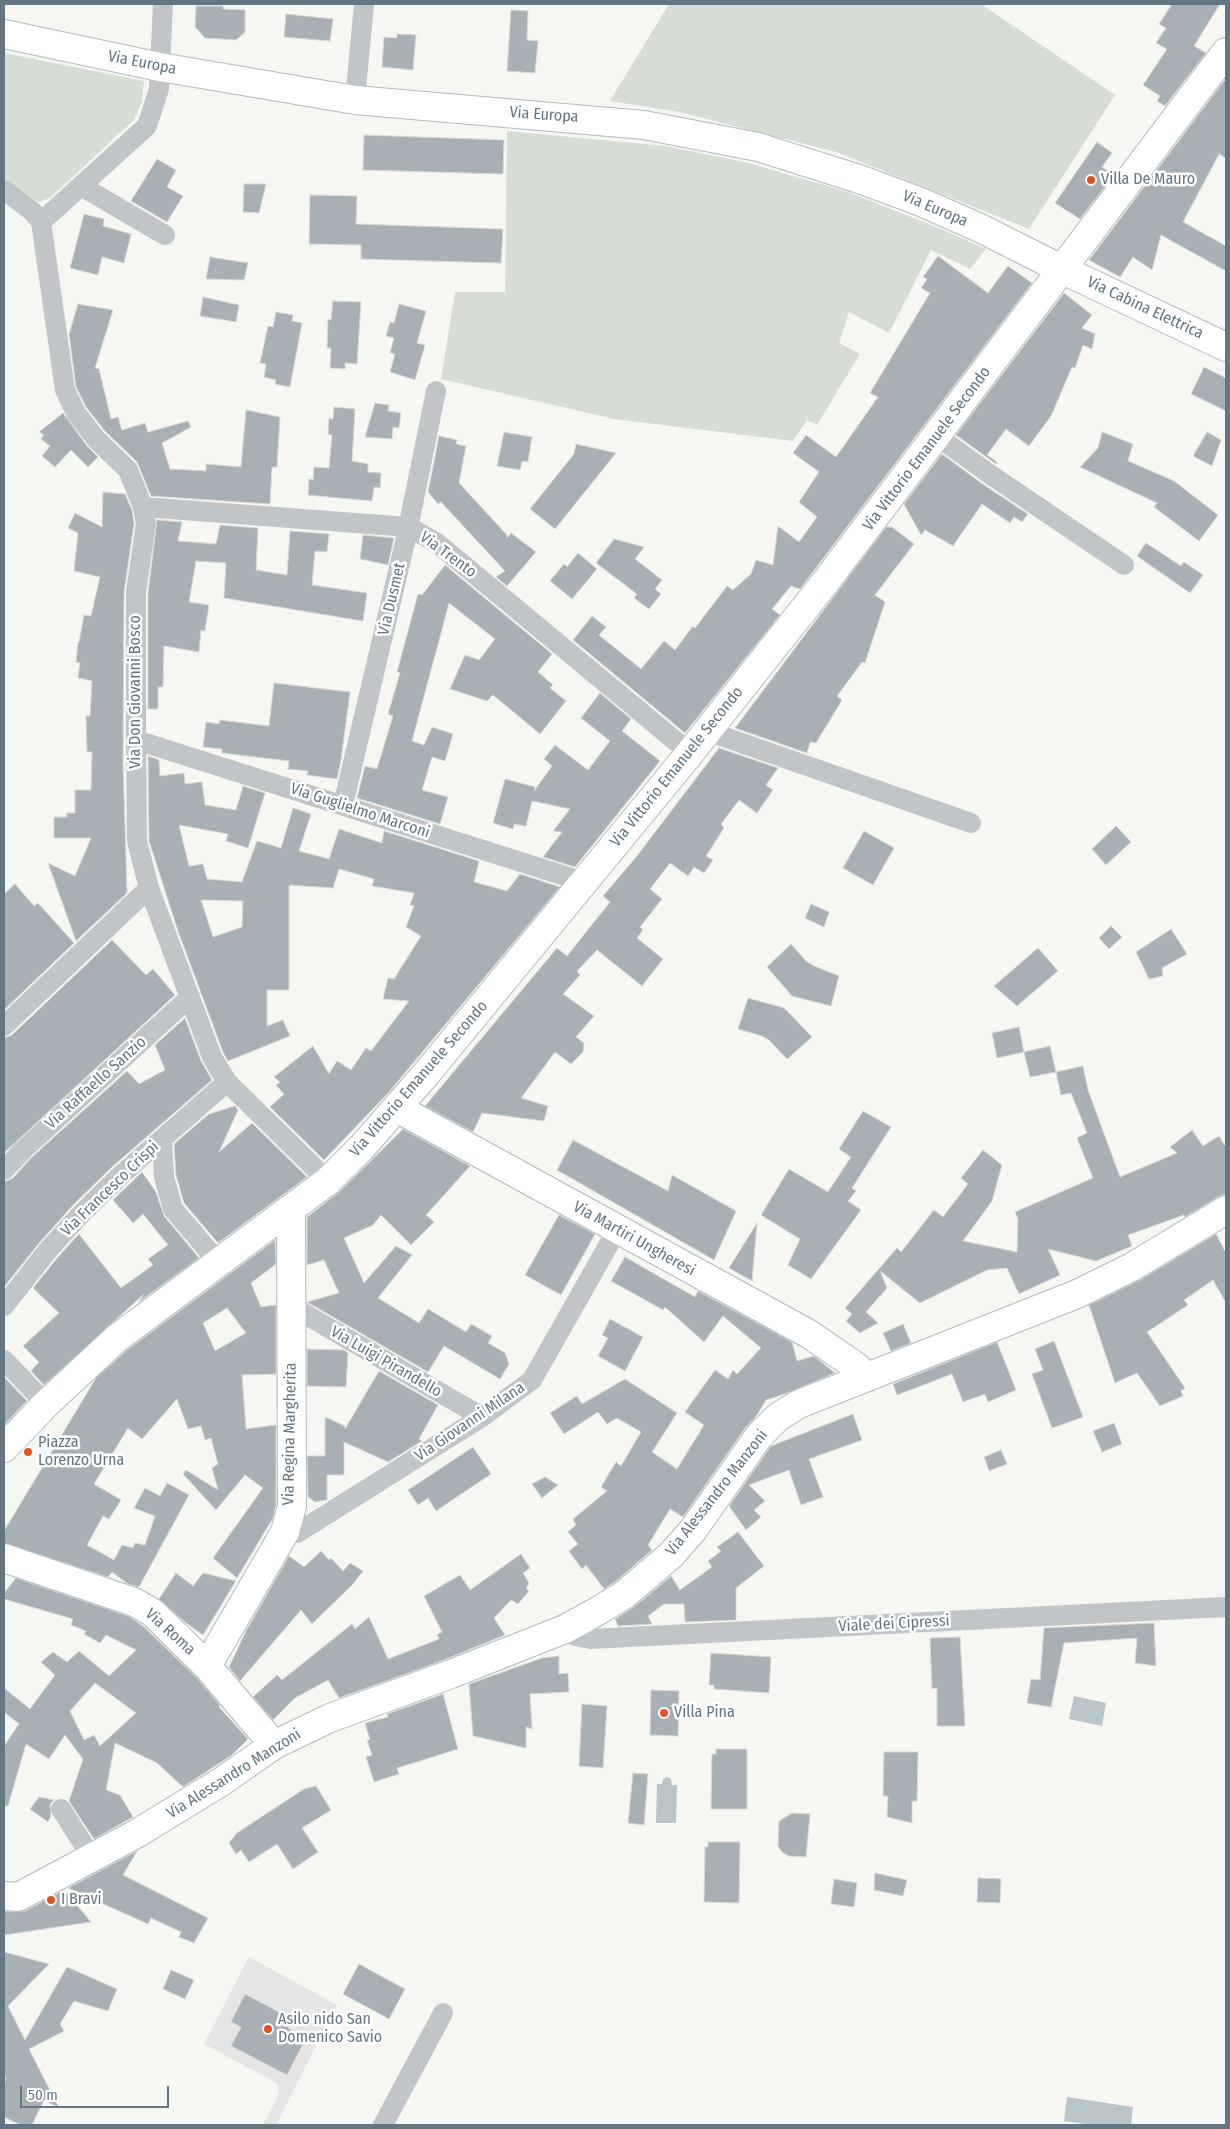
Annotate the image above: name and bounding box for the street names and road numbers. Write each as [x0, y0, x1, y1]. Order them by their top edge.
street label: Via Europa [106, 47, 178, 79]
street label: Via Europa [509, 103, 579, 127]
street label: Via Europa [899, 187, 971, 231]
street label: Via Cabina Elettrica [1084, 273, 1206, 343]
street label: Via Vittorio Emanuele Secondo [859, 363, 995, 535]
street label: Via Trento [416, 528, 480, 582]
street label: Via Dusmet [374, 561, 410, 637]
street label: Via Don Giovanni Bosco [126, 615, 146, 769]
street label: Via Vittorio Emanuele Secondo [606, 683, 748, 851]
street label: Via Guglielmo Marconi [288, 779, 432, 843]
street label: Via Vittorio Emanuele Secondo [346, 997, 492, 1161]
street label: Via Raffaello Sanzio [42, 1033, 150, 1133]
street label: Via Francesco Crispi [57, 1137, 163, 1241]
street label: Via Martiri Ungheresi [570, 1197, 698, 1281]
street label: Via Luigi Pirandello [327, 1322, 445, 1402]
street label: Via Regina Margherita [279, 1362, 301, 1506]
street label: Via Giovanni Milana [411, 1378, 529, 1466]
street label: Via Alessandro Manzoni [662, 1426, 772, 1560]
street label: Via Roma [141, 1605, 199, 1659]
street label: Viale dei Cipressi [838, 1612, 950, 1636]
street label: Via Alessandro Manzoni [163, 1725, 305, 1823]

